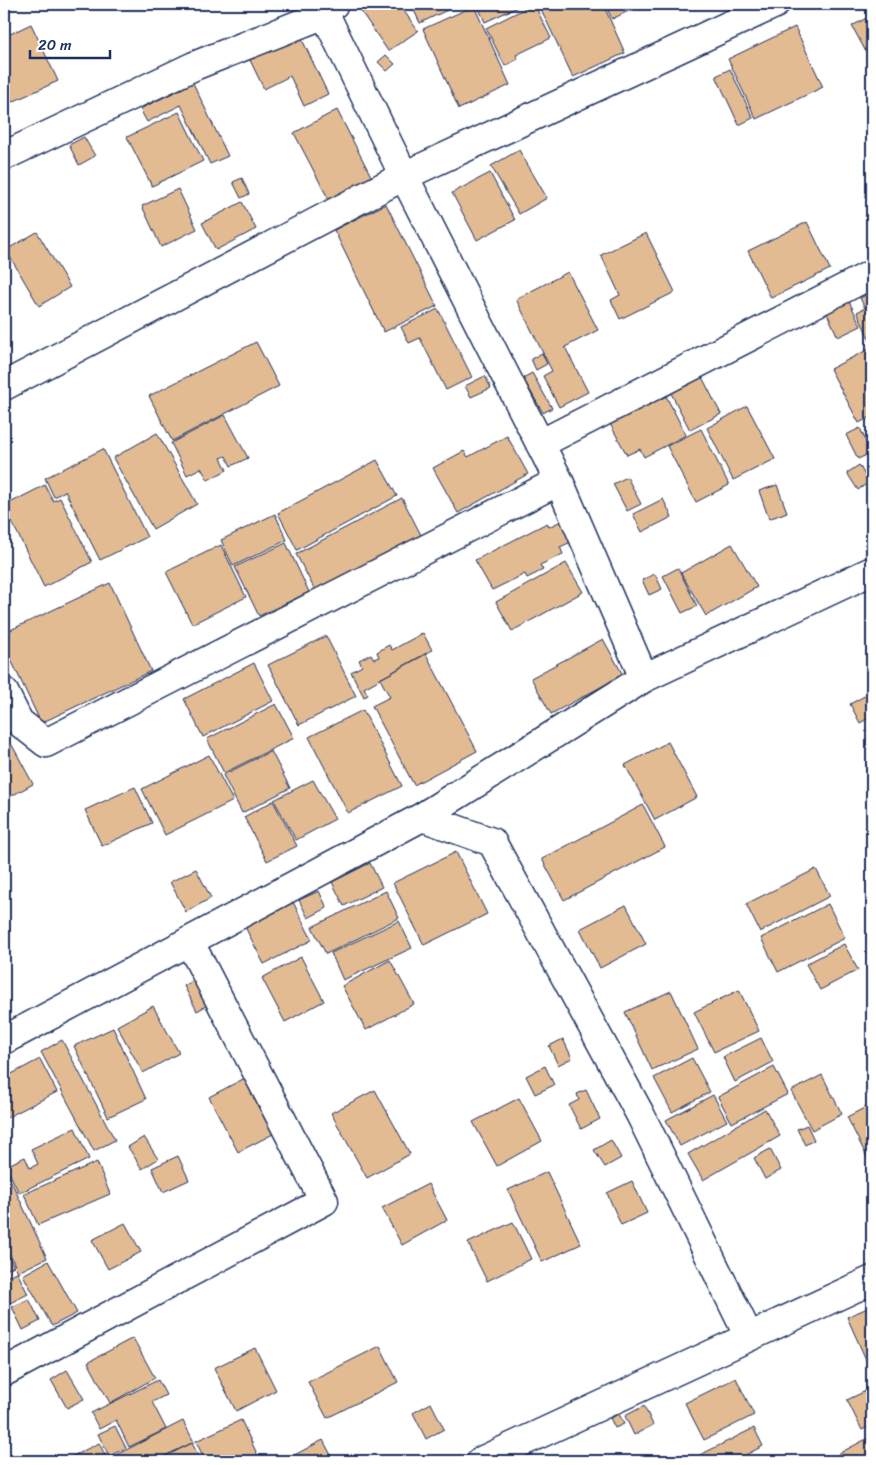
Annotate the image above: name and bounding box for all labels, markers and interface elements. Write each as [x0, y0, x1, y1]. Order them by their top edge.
scale bar [30, 28, 110, 60]
text: 20 m [38, 32, 72, 58]

